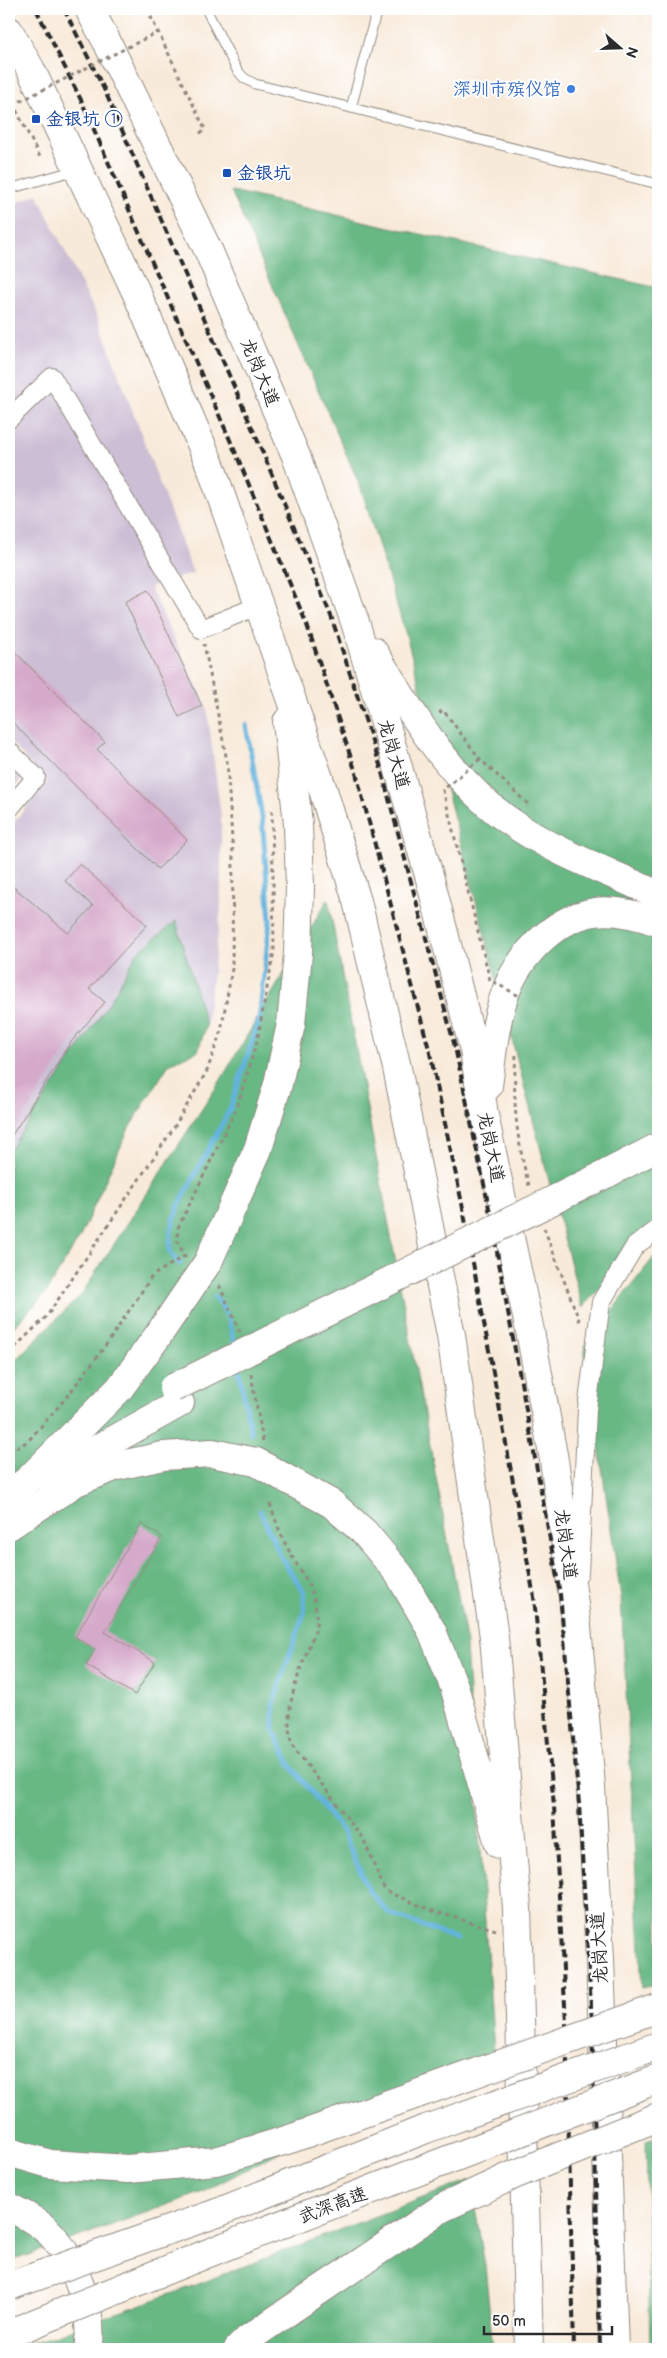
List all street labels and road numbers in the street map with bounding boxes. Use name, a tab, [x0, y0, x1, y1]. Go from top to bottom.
street label: 龙岗大道	[236, 335, 283, 409]
street label: 龙岗大道	[374, 717, 414, 792]
street label: 龙岗大道	[473, 1110, 508, 1185]
street label: 龙岗大道	[550, 1507, 581, 1581]
street label: 龙岗大道	[587, 1911, 612, 1984]
street label: 武深高速	[296, 2183, 371, 2228]

